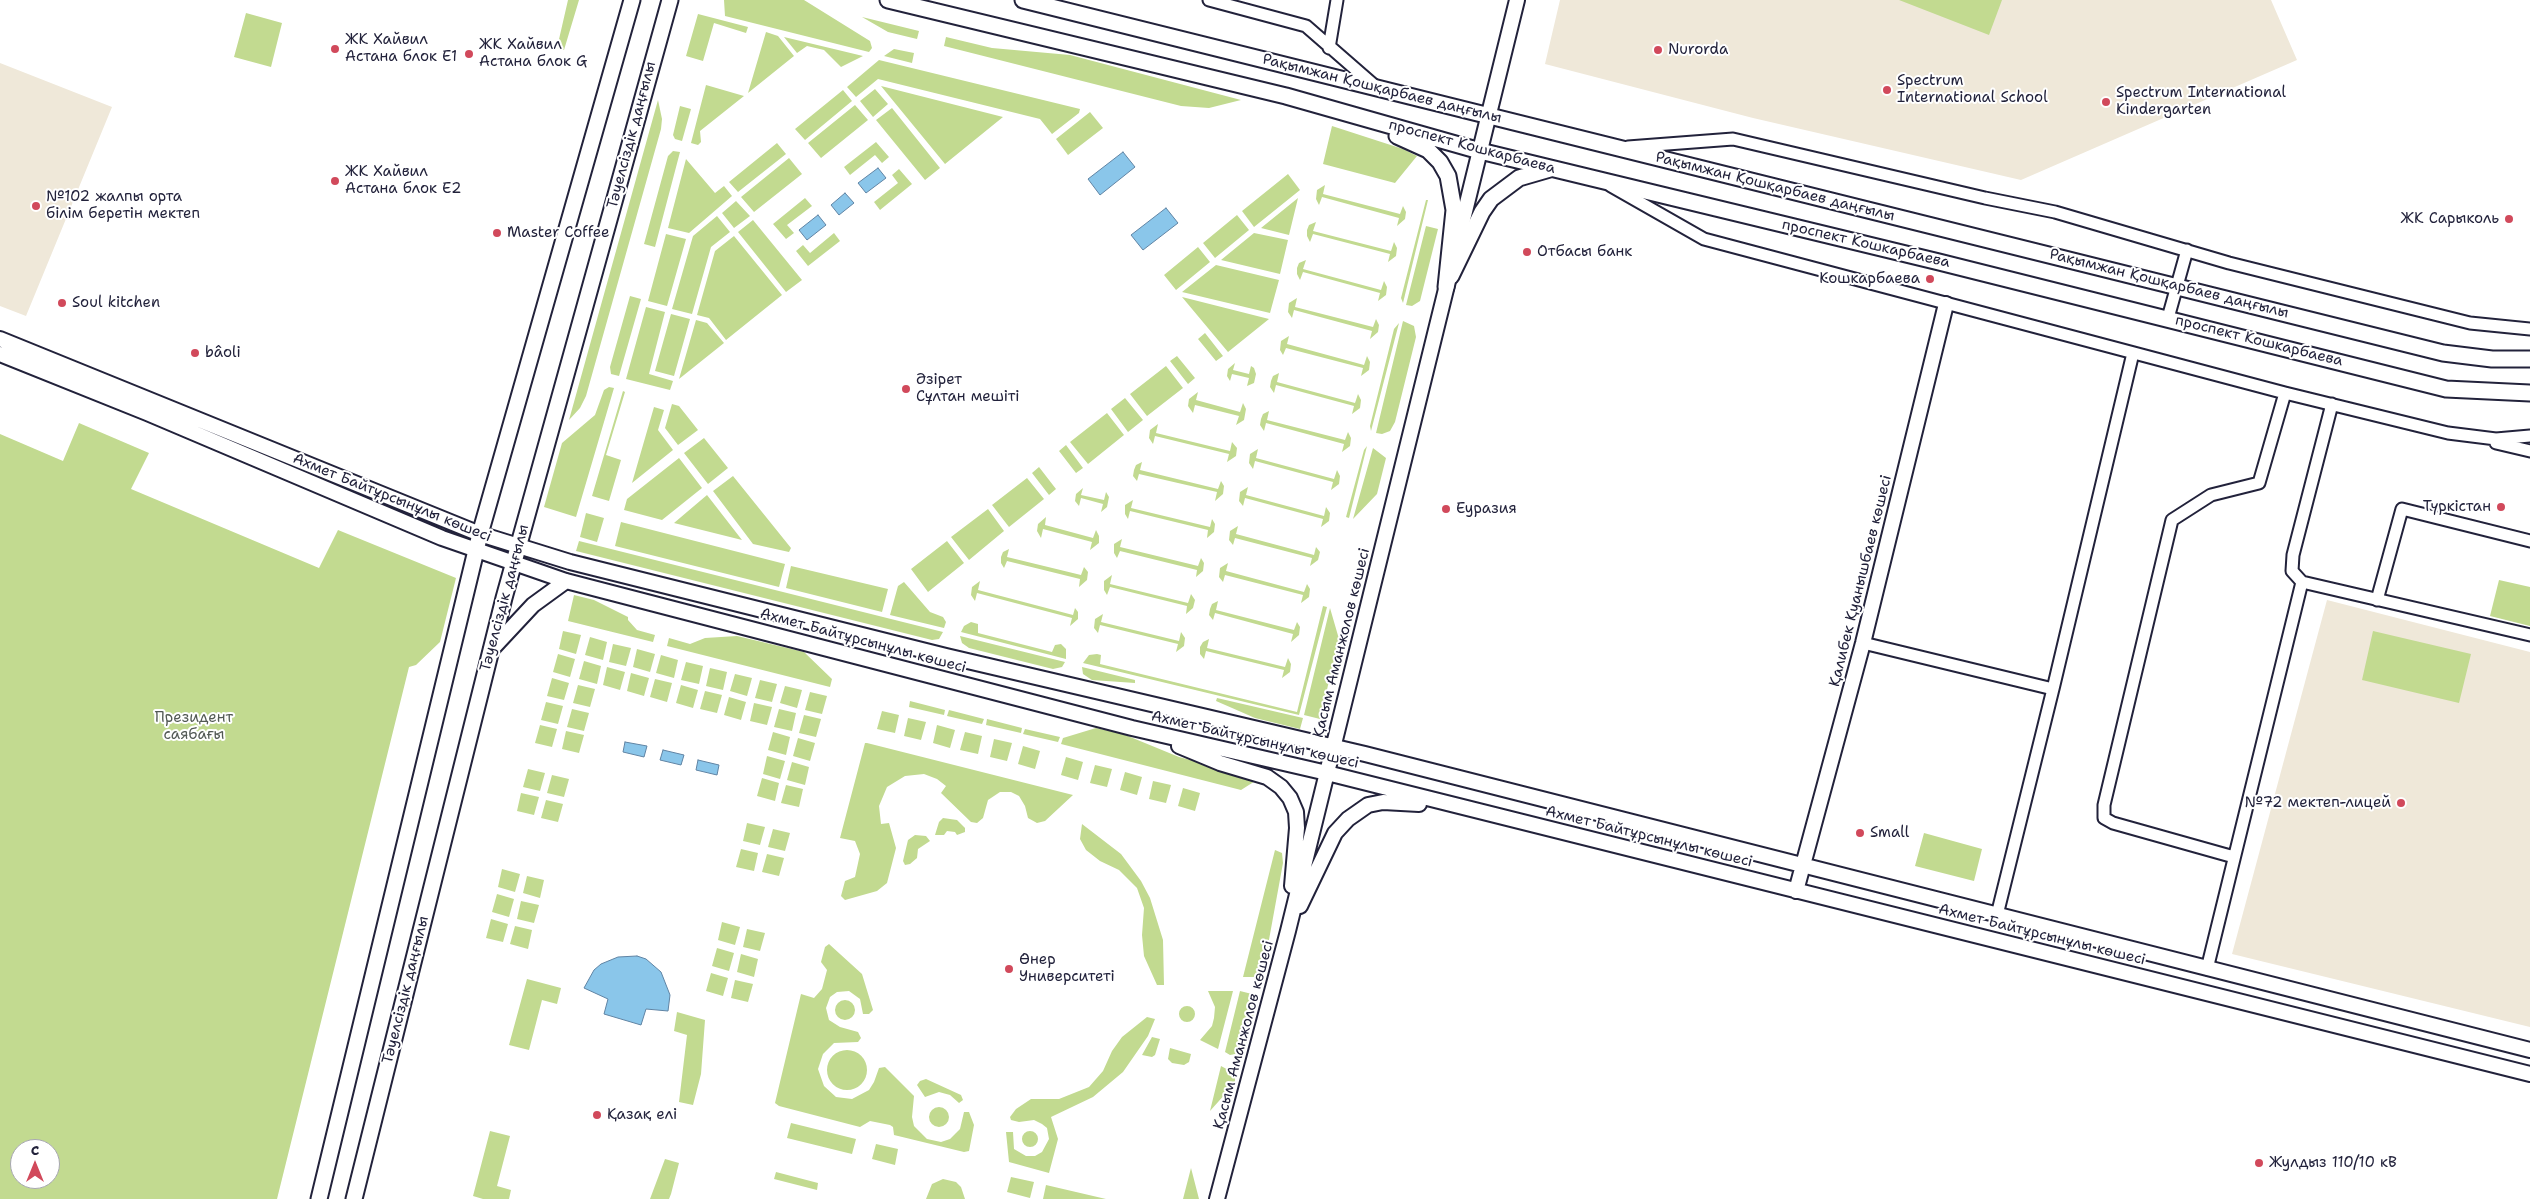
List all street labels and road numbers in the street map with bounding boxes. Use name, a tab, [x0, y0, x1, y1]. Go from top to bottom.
street label: Рақымжан Қошқарбаев даңғылы	[1261, 51, 1503, 127]
street label: Тәуелсіздік даңғылы	[604, 60, 660, 210]
street label: проспект Кошкарбаева	[1387, 116, 1557, 178]
street label: Рақымжан Қошқарбаев даңғылы	[1654, 149, 1896, 225]
street label: проспект Кошкарбаева	[1780, 216, 1952, 272]
street label: Рақымжан Қошқарбаев даңғылы	[2048, 246, 2290, 322]
street label: проспект Кошкарбаева	[2173, 311, 2345, 371]
street label: Ахмет Байтұрсынұлы көшесі	[290, 450, 494, 546]
street label: Қалибек Қуанышбаев көшесі	[1826, 473, 1896, 689]
street label: Тәуелсіздік даңғылы	[477, 523, 533, 673]
street label: Қасым Аманжолов көшесі	[1310, 546, 1374, 740]
street label: Ахмет Байтұрсынұлы көшесі	[758, 605, 968, 677]
street label: Ахмет Байтұрсынұлы көшесі	[1149, 707, 1361, 773]
street label: Ахмет Байтұрсынұлы көшесі	[1544, 803, 1754, 871]
street label: Ахмет Байтұрсынұлы көшесі	[1937, 901, 2147, 969]
street label: Тәуелсіздік даңғылы	[379, 914, 433, 1066]
street label: Қасым Аманжолов көшесі	[1210, 939, 1278, 1131]

